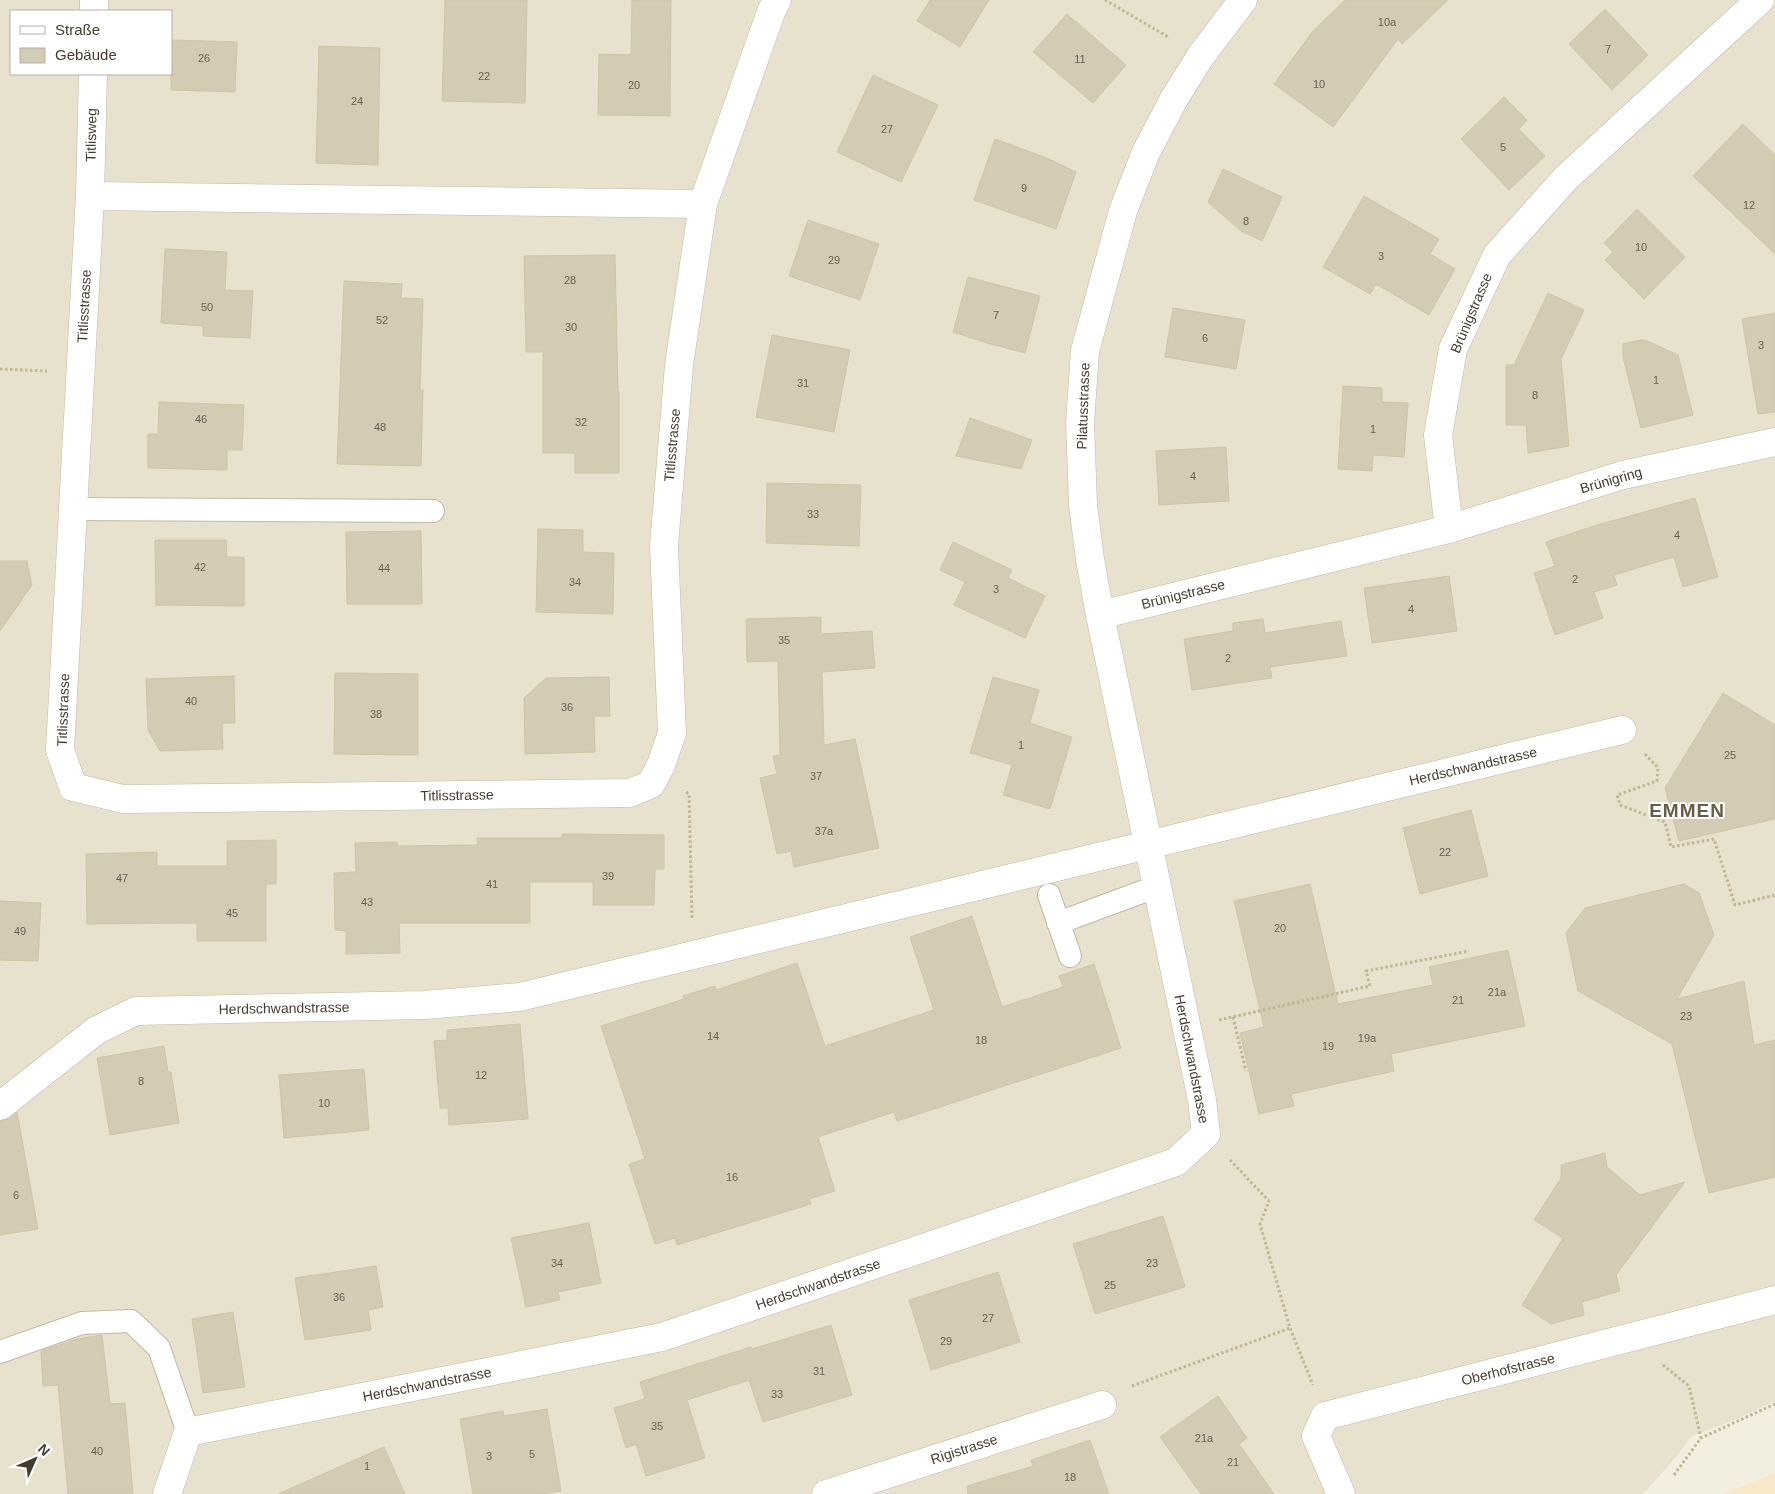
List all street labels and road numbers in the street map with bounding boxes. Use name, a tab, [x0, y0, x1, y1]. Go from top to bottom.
street label: Titlisweg	[83, 108, 99, 162]
street label: Titlisstrasse	[74, 269, 94, 343]
street label: Brünigstrasse	[1447, 270, 1495, 356]
street label: Pilatusstrasse	[1073, 362, 1093, 450]
street label: Titlisstrasse	[661, 408, 683, 482]
street label: Brünigring	[1578, 464, 1644, 496]
street label: Brünigstrasse	[1140, 576, 1227, 612]
street label: Titlisstrasse	[54, 673, 72, 747]
street label: Herdschwandstrasse	[1408, 743, 1539, 788]
street label: Titlisstrasse	[420, 786, 494, 804]
street label: Herdschwandstrasse	[1172, 993, 1212, 1125]
street label: Herdschwandstrasse	[219, 999, 350, 1017]
street label: Herdschwandstrasse	[754, 1255, 883, 1313]
street label: Oberhofstrasse	[1460, 1350, 1557, 1388]
street label: Herdschwandstrasse	[361, 1364, 493, 1404]
street label: Rigistrasse	[929, 1431, 1000, 1467]

